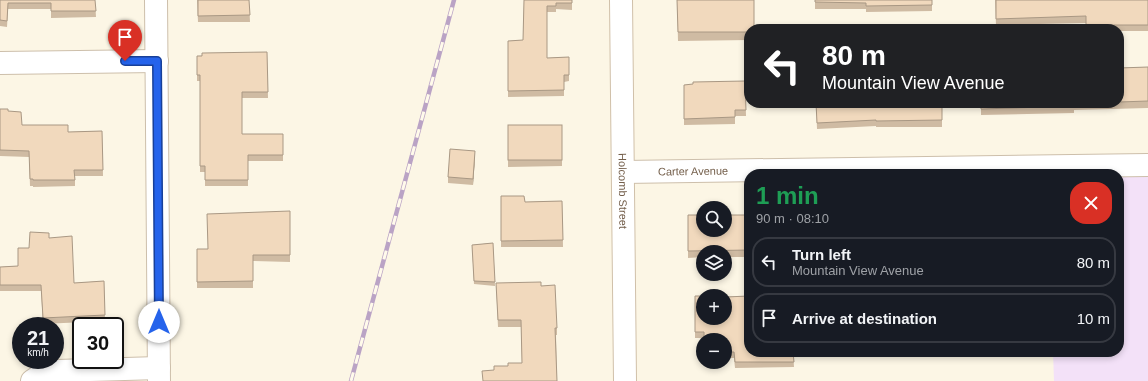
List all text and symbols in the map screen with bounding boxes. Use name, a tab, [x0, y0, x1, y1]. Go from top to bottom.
pin	[108, 20, 142, 61]
icon: arrive	[114, 26, 136, 48]
icon: left	[756, 40, 808, 92]
text: 80 m	[822, 40, 886, 71]
text: Mountain View Avenue	[822, 73, 1004, 93]
street label: Holcomb Street	[617, 153, 629, 229]
street label: Carter Avenue	[658, 165, 728, 178]
text: 1 min	[756, 182, 819, 209]
button: close	[1070, 182, 1112, 224]
map controls	[696, 201, 732, 369]
button: search	[696, 201, 732, 237]
text: 90 m · 08:10	[756, 211, 829, 226]
button: layers	[696, 245, 732, 281]
text: Turn left	[792, 246, 851, 263]
icon: left	[758, 251, 780, 273]
text: 80 m	[1077, 254, 1110, 271]
text: Mountain View Avenue	[792, 263, 924, 278]
button: +	[696, 289, 732, 325]
position arrow	[138, 301, 180, 343]
icon: arrive	[758, 307, 780, 329]
text: Arrive at destination	[792, 310, 937, 327]
text: 10 m	[1077, 310, 1110, 327]
speed limit sign: 30	[72, 317, 124, 369]
text: 21	[27, 327, 49, 349]
button: −	[696, 333, 732, 369]
text: km/h	[27, 347, 49, 358]

